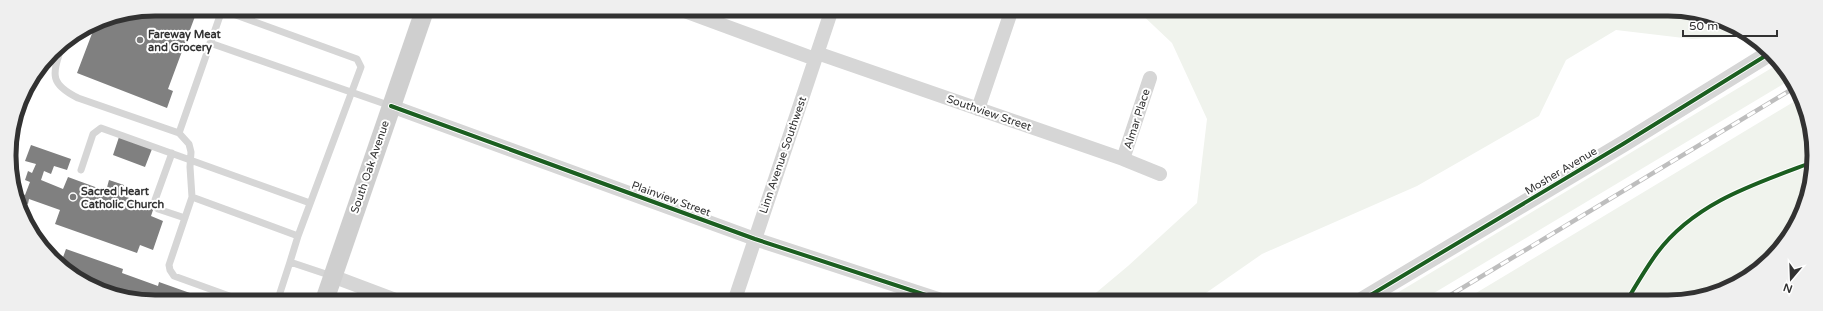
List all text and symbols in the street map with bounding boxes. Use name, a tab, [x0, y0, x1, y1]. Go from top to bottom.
scale bar	[1683, 12, 1777, 38]
text: 50 m	[1689, 19, 1718, 33]
place label: Fareway Meat and Grocery	[148, 28, 221, 55]
marker: Fareway Meat and Grocery	[135, 35, 145, 45]
street label: Almar Place	[1121, 87, 1153, 151]
street label: Southview Street	[945, 92, 1033, 134]
street label: Linn Avenue Southwest	[757, 95, 809, 215]
street label: South Oak Avenue	[348, 119, 392, 215]
street label: Mosher Avenue	[1523, 144, 1599, 198]
street label: Plainview Street	[630, 179, 712, 219]
place label: Sacred Heart Catholic Church	[81, 185, 164, 211]
marker: Sacred Heart Catholic Church	[68, 192, 78, 202]
north arrow	[1771, 259, 1811, 299]
text: N	[1782, 280, 1794, 296]

